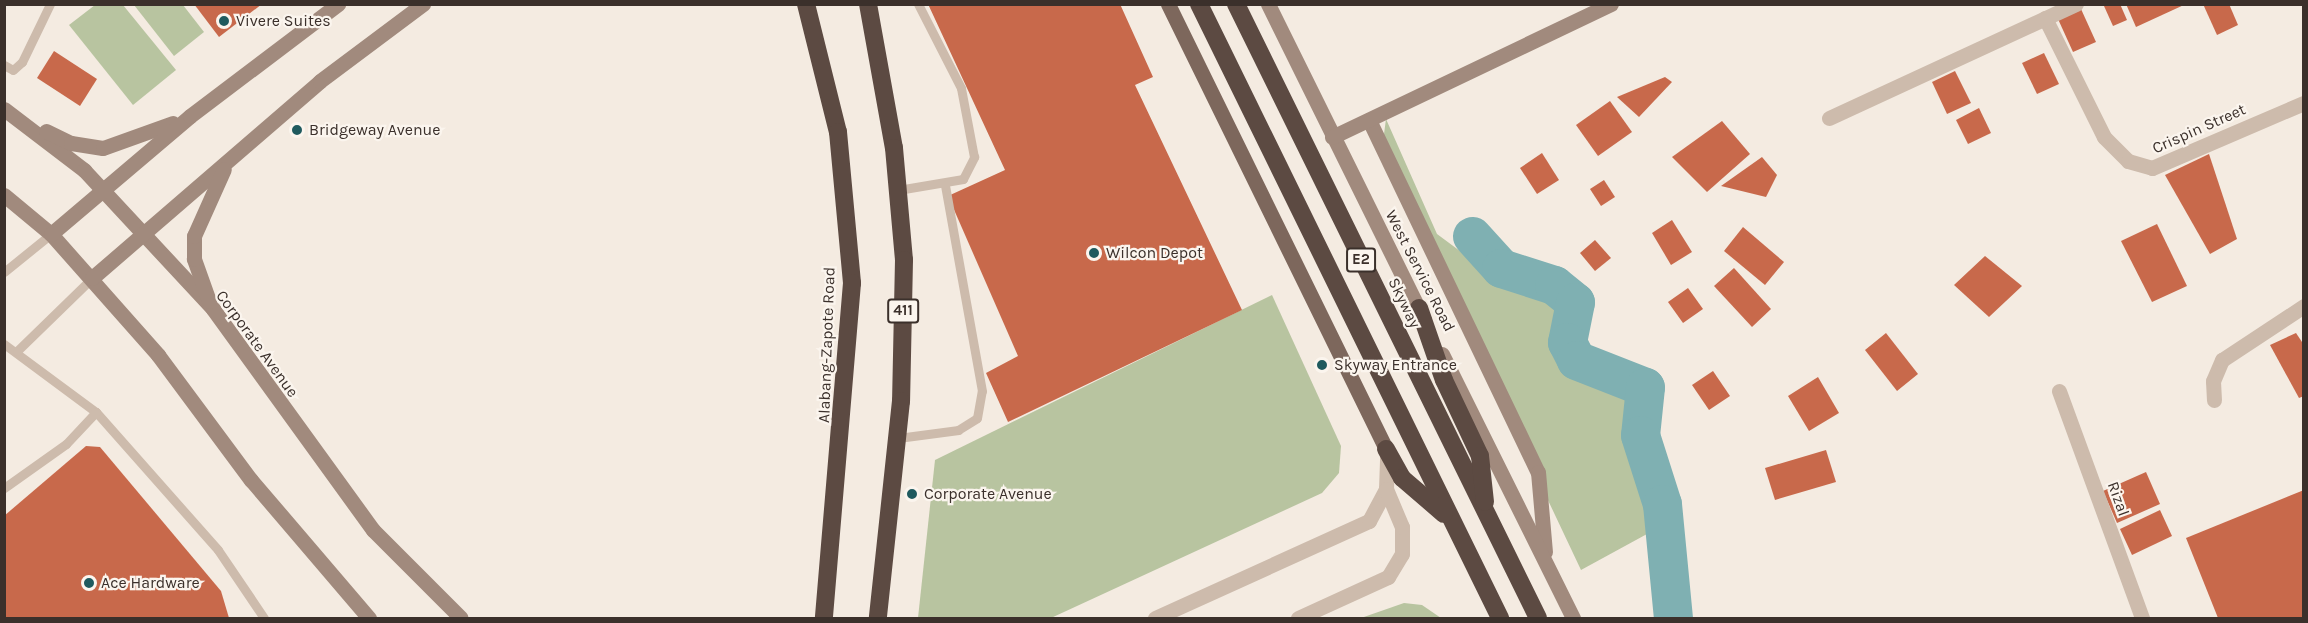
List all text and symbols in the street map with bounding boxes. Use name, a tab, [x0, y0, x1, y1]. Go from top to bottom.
place label: Vivere Suites	[236, 11, 331, 31]
marker: Vivere Suites	[217, 14, 231, 28]
street label: Crispin Street	[2149, 100, 2249, 158]
place label: Bridgeway Avenue	[309, 120, 441, 140]
marker: Bridgeway Avenue	[290, 123, 304, 137]
street label: West Service Road	[1381, 207, 1459, 335]
place label: Wilcon Depot	[1106, 243, 1203, 263]
marker: Wilcon Depot	[1087, 246, 1101, 260]
road number: E2	[1346, 248, 1376, 272]
street label: Alabang-Zapote Road	[815, 267, 839, 423]
street label: Skyway	[1384, 275, 1424, 331]
street label: Corporate Avenue	[212, 287, 302, 401]
road number: 411	[886, 299, 920, 323]
place label: Skyway Entrance	[1334, 355, 1457, 375]
marker: Skyway Entrance	[1315, 358, 1329, 372]
street label: Rizal	[2103, 479, 2133, 519]
place label: Corporate Avenue	[924, 484, 1052, 504]
marker: Corporate Avenue	[905, 487, 919, 501]
place label: Ace Hardware	[101, 573, 200, 593]
marker: Ace Hardware	[82, 576, 96, 590]

